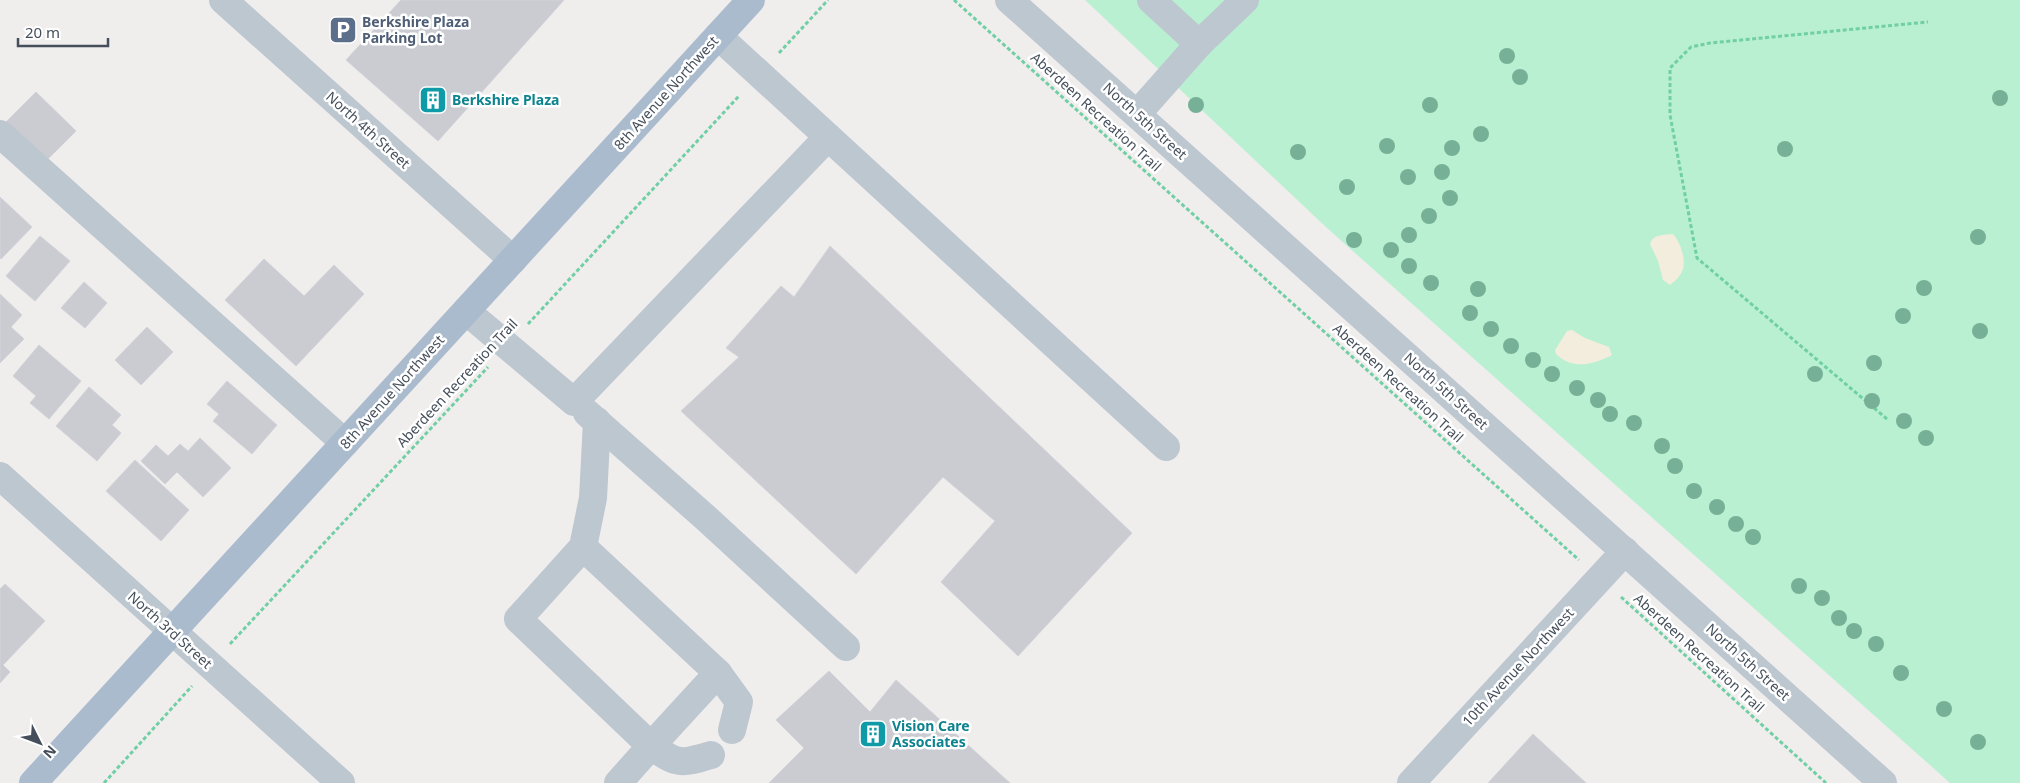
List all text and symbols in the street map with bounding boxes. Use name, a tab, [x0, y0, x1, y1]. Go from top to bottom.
place label: Berkshire Plaza Parking Lot	[362, 12, 469, 47]
scale bar	[18, 15, 108, 47]
parking icon: Berkshire Plaza Parking Lot	[328, 15, 358, 45]
text: 20 m	[25, 22, 60, 42]
street label: 8th Avenue Northwest	[609, 32, 722, 154]
street label: Aberdeen Recreation Trail	[1027, 48, 1166, 175]
street label: North 5th Street	[1099, 78, 1191, 163]
building icon: Berkshire Plaza	[418, 85, 448, 115]
street label: North 4th Street	[322, 87, 414, 172]
place label: Berkshire Plaza	[452, 90, 559, 109]
street label: Aberdeen Recreation Trail	[392, 314, 521, 451]
street label: Aberdeen Recreation Trail	[1329, 319, 1468, 446]
street label: 8th Avenue Northwest	[335, 331, 448, 453]
street label: North 5th Street	[1400, 348, 1492, 433]
street label: North 3rd Street	[124, 587, 216, 673]
street label: Aberdeen Recreation Trail	[1630, 589, 1769, 716]
street label: 10th Avenue Northwest	[1458, 603, 1578, 730]
street label: North 5th Street	[1702, 619, 1794, 704]
place label: Vision Care Associates	[892, 716, 970, 751]
north arrow	[15, 718, 65, 768]
building icon: Vision Care Associates	[858, 719, 888, 749]
text: N	[39, 741, 61, 763]

